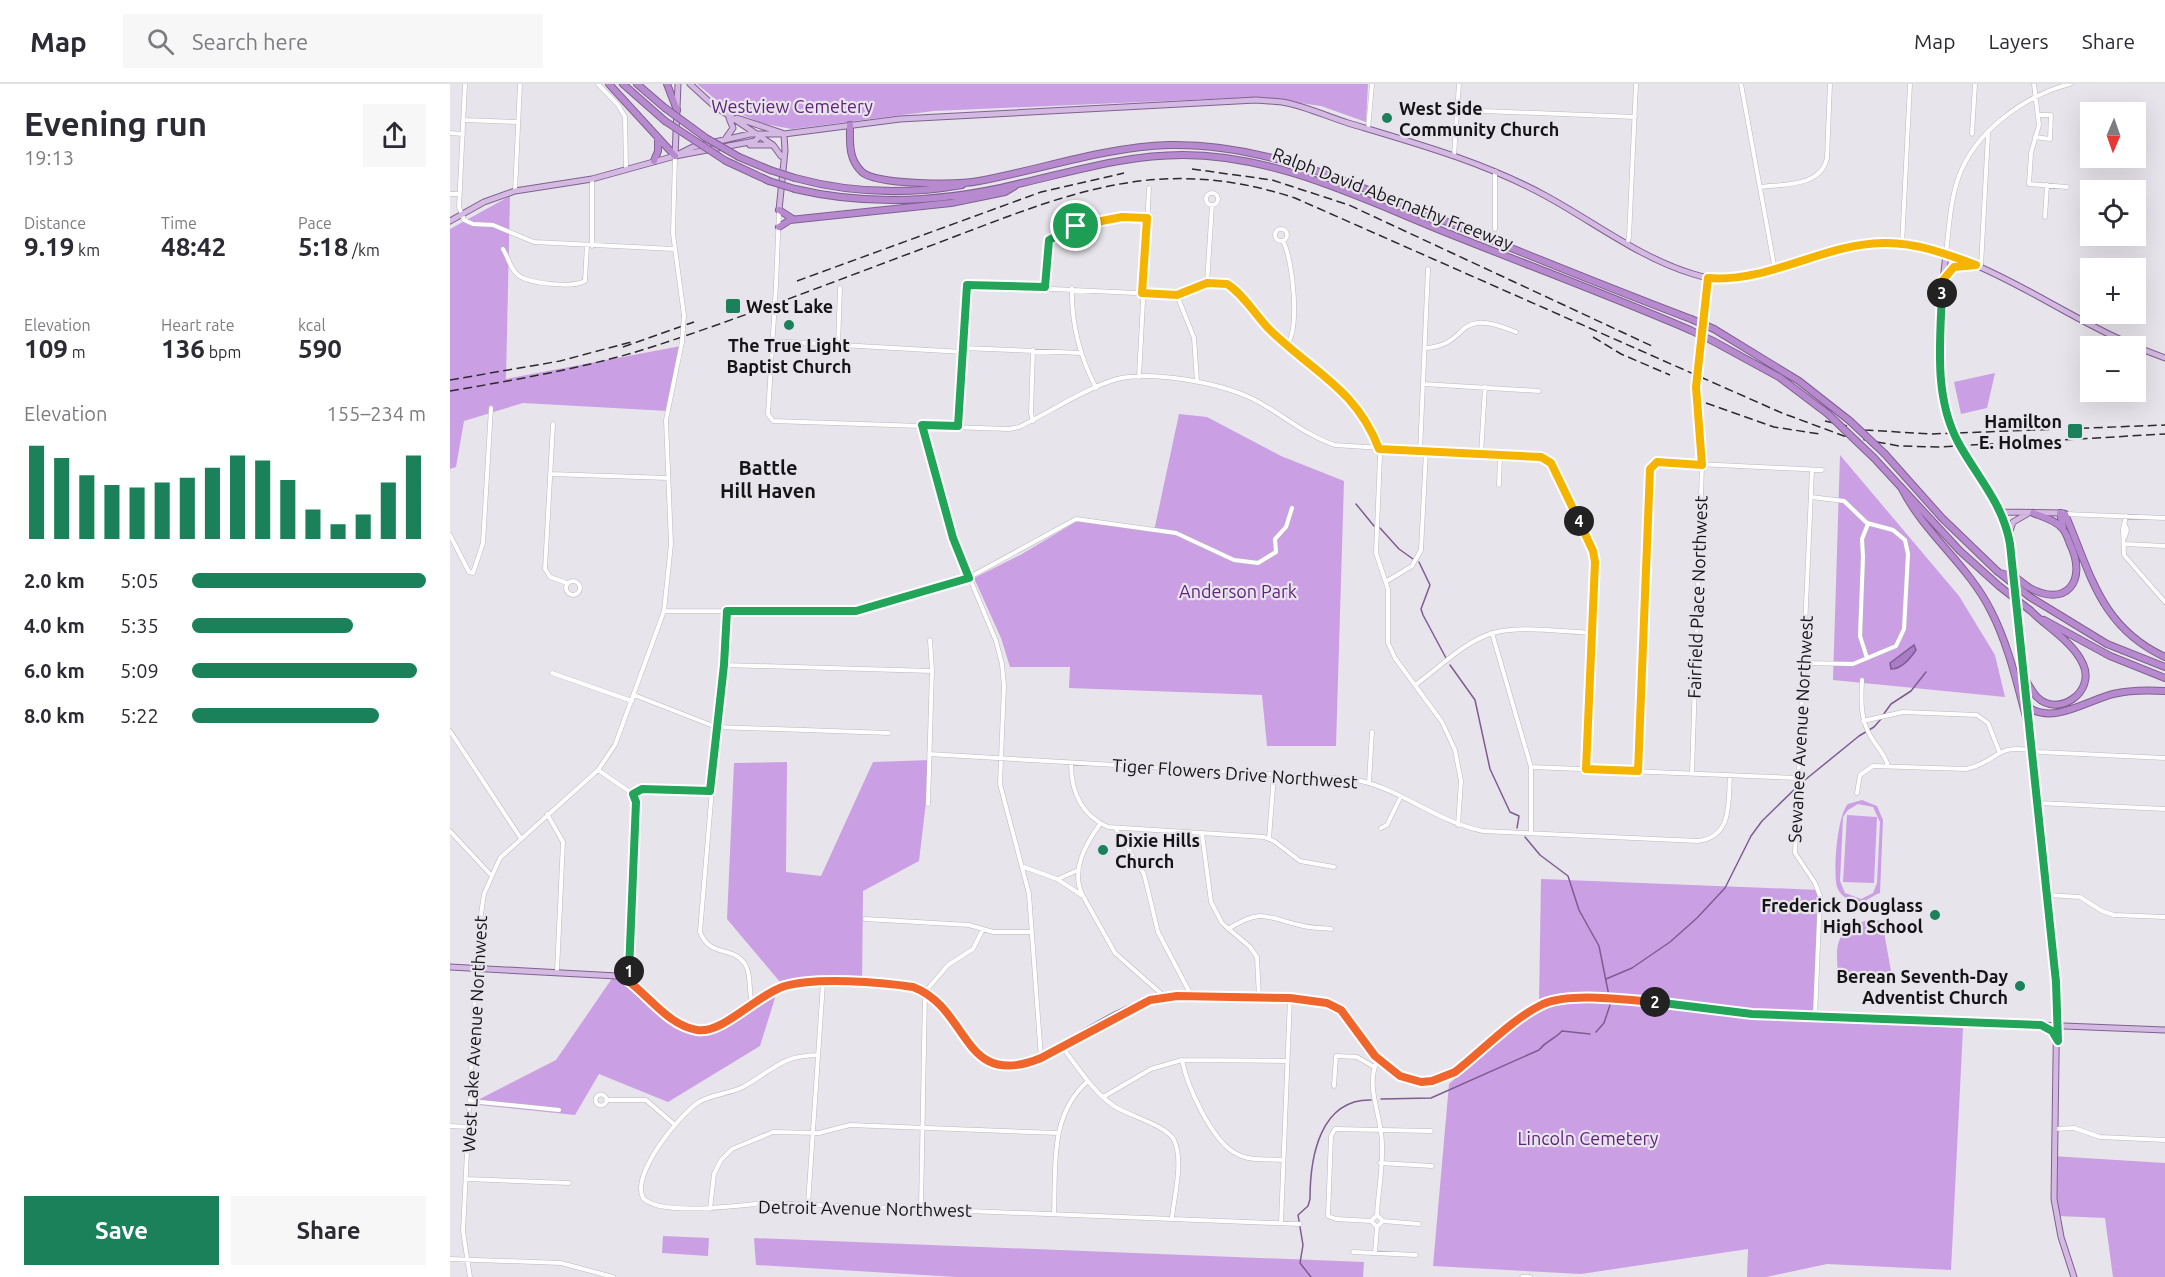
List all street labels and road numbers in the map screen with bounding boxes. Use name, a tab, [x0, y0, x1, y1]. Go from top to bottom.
street label: Ralph David Abernathy Freeway	[1270, 143, 1516, 253]
street label: Fairfield Place Northwest	[1683, 495, 1711, 699]
street label: Sewanee Avenue Northwest	[1784, 615, 1816, 843]
street label: Tiger Flowers Drive Northwest	[1111, 754, 1359, 792]
street label: West Lake Avenue Northwest	[458, 915, 490, 1153]
street label: Detroit Avenue Northwest	[758, 1196, 972, 1220]

